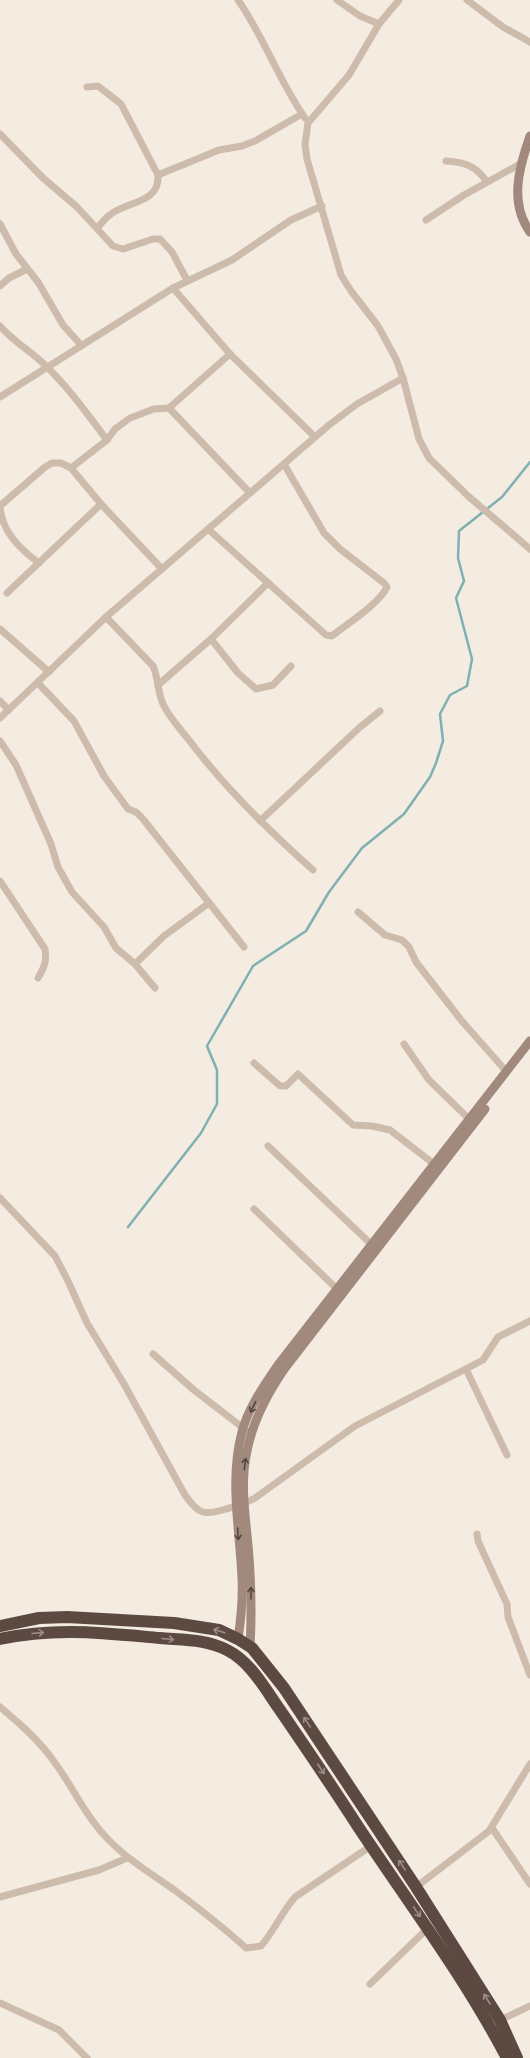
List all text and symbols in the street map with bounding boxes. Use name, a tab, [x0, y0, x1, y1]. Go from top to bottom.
one-way arrow	[249, 1400, 256, 1412]
one-way arrow	[241, 1458, 249, 1471]
one-way arrow	[234, 1527, 241, 1540]
one-way arrow	[247, 1587, 255, 1600]
one-way arrow	[212, 1627, 225, 1634]
one-way arrow	[31, 1629, 44, 1636]
one-way arrow	[161, 1635, 174, 1642]
one-way arrow	[303, 1717, 311, 1728]
one-way arrow	[317, 1764, 325, 1775]
one-way arrow	[398, 1860, 406, 1871]
one-way arrow	[413, 1907, 421, 1918]
one-way arrow	[483, 1993, 491, 2004]

